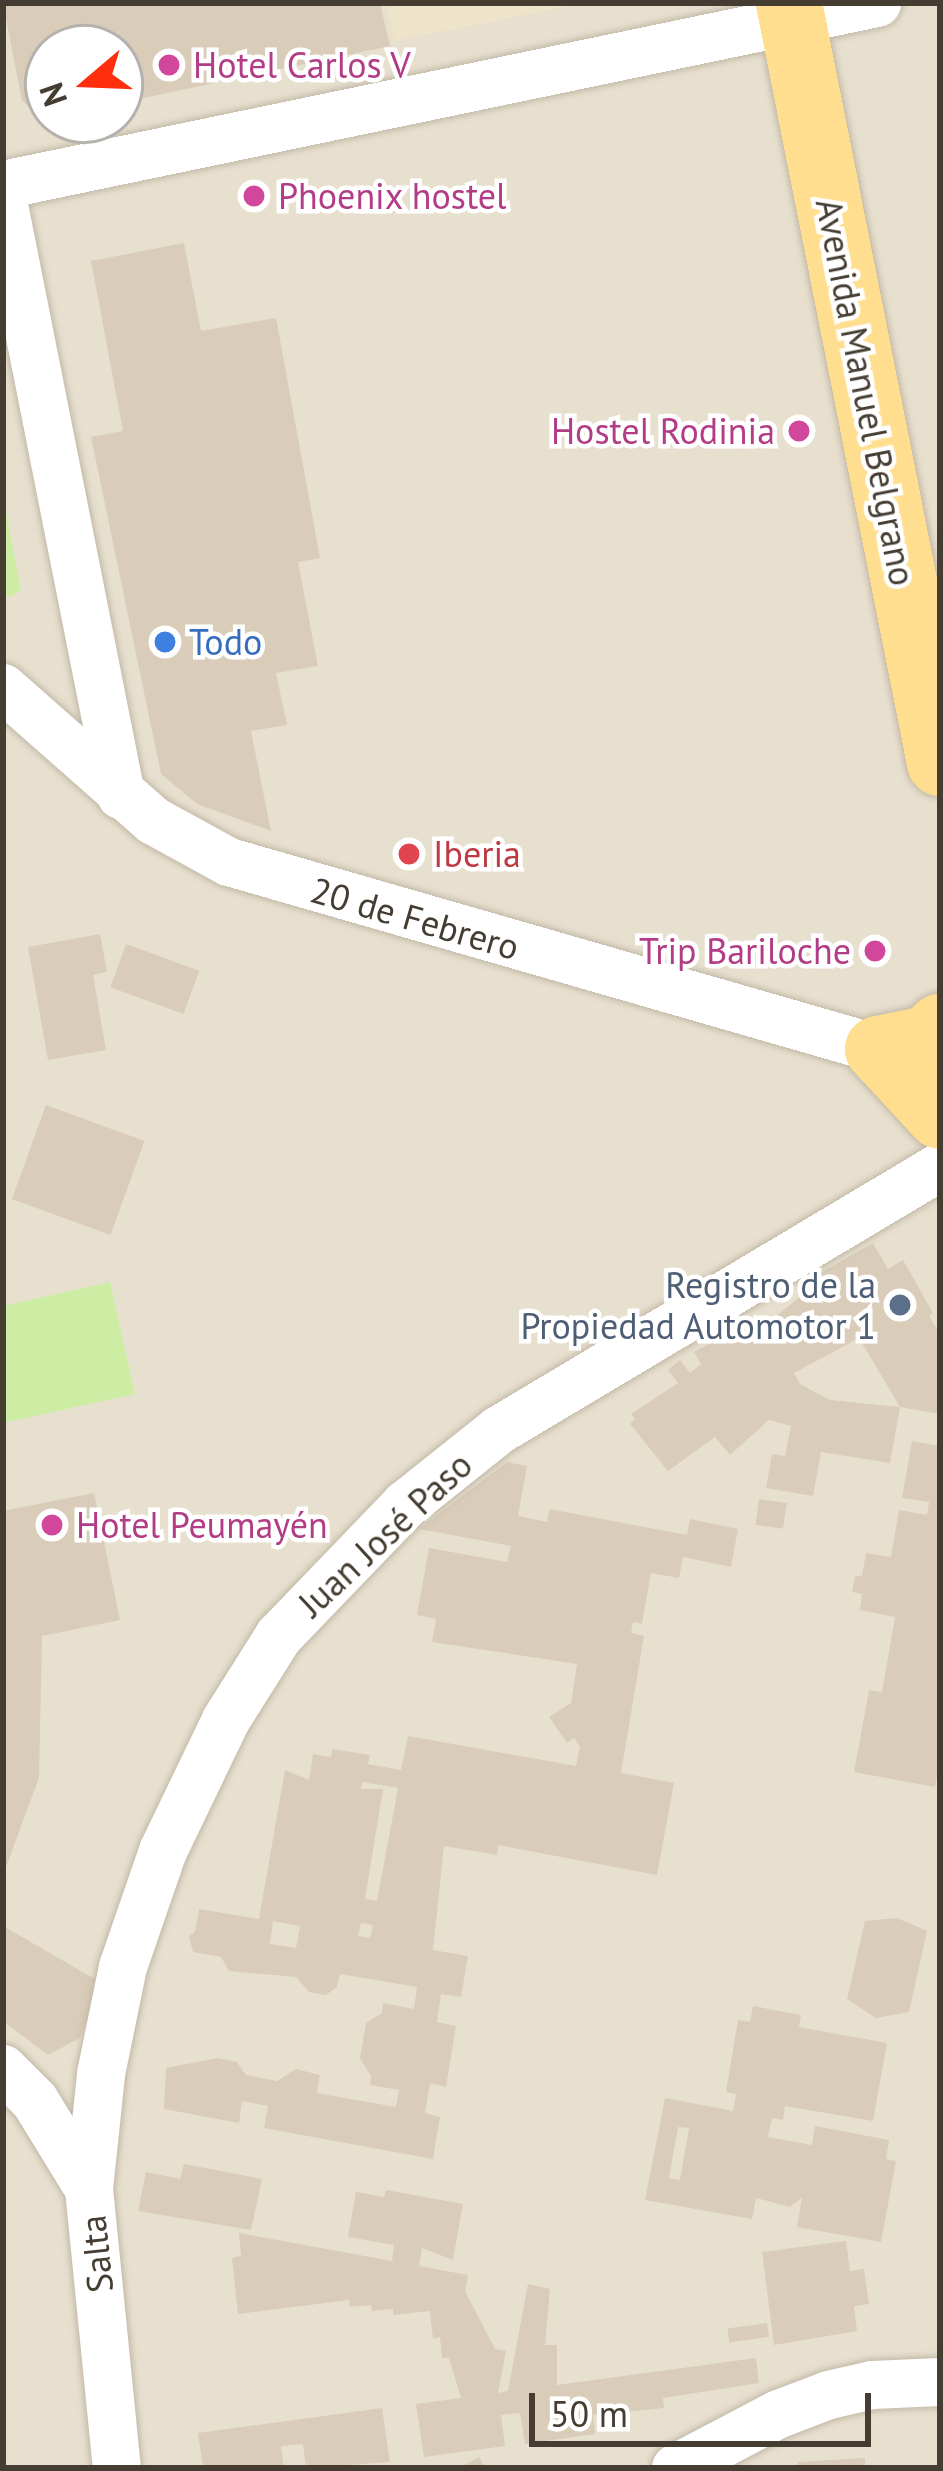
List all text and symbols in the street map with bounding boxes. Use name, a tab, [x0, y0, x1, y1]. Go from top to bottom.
north arrow	[24, 24, 144, 144]
place label: Hotel Carlos V	[193, 43, 412, 87]
marker: Hotel Carlos V	[156, 52, 182, 78]
text: N	[28, 78, 76, 112]
place label: Phoenix hostel	[278, 174, 508, 218]
marker: Phoenix hostel	[241, 183, 267, 209]
street label: Avenida Manuel Belgrano	[807, 195, 925, 589]
place label: Hostel Rodinia	[551, 409, 775, 453]
marker: Hostel Rodinia	[786, 418, 812, 444]
place label: Todo	[189, 620, 262, 664]
marker: Todo	[152, 629, 178, 655]
place label: Iberia	[433, 832, 521, 876]
marker: Iberia	[396, 841, 422, 867]
street label: 20 de Febrero	[306, 868, 524, 968]
place label: Trip Bariloche	[639, 929, 851, 973]
marker: Trip Bariloche	[862, 938, 888, 964]
place label: Registro de la Propiedad Automotor 1	[519, 1262, 876, 1347]
marker: Registro de la Propiedad Automotor 1	[887, 1292, 913, 1318]
street label: Juan José Paso	[289, 1443, 481, 1625]
place label: Hotel Peumayén	[76, 1503, 328, 1547]
marker: Hotel Peumayén	[39, 1512, 65, 1538]
street label: Salta	[70, 2213, 122, 2295]
scale bar	[535, 2369, 877, 2443]
text: 50 m	[550, 2390, 628, 2437]

